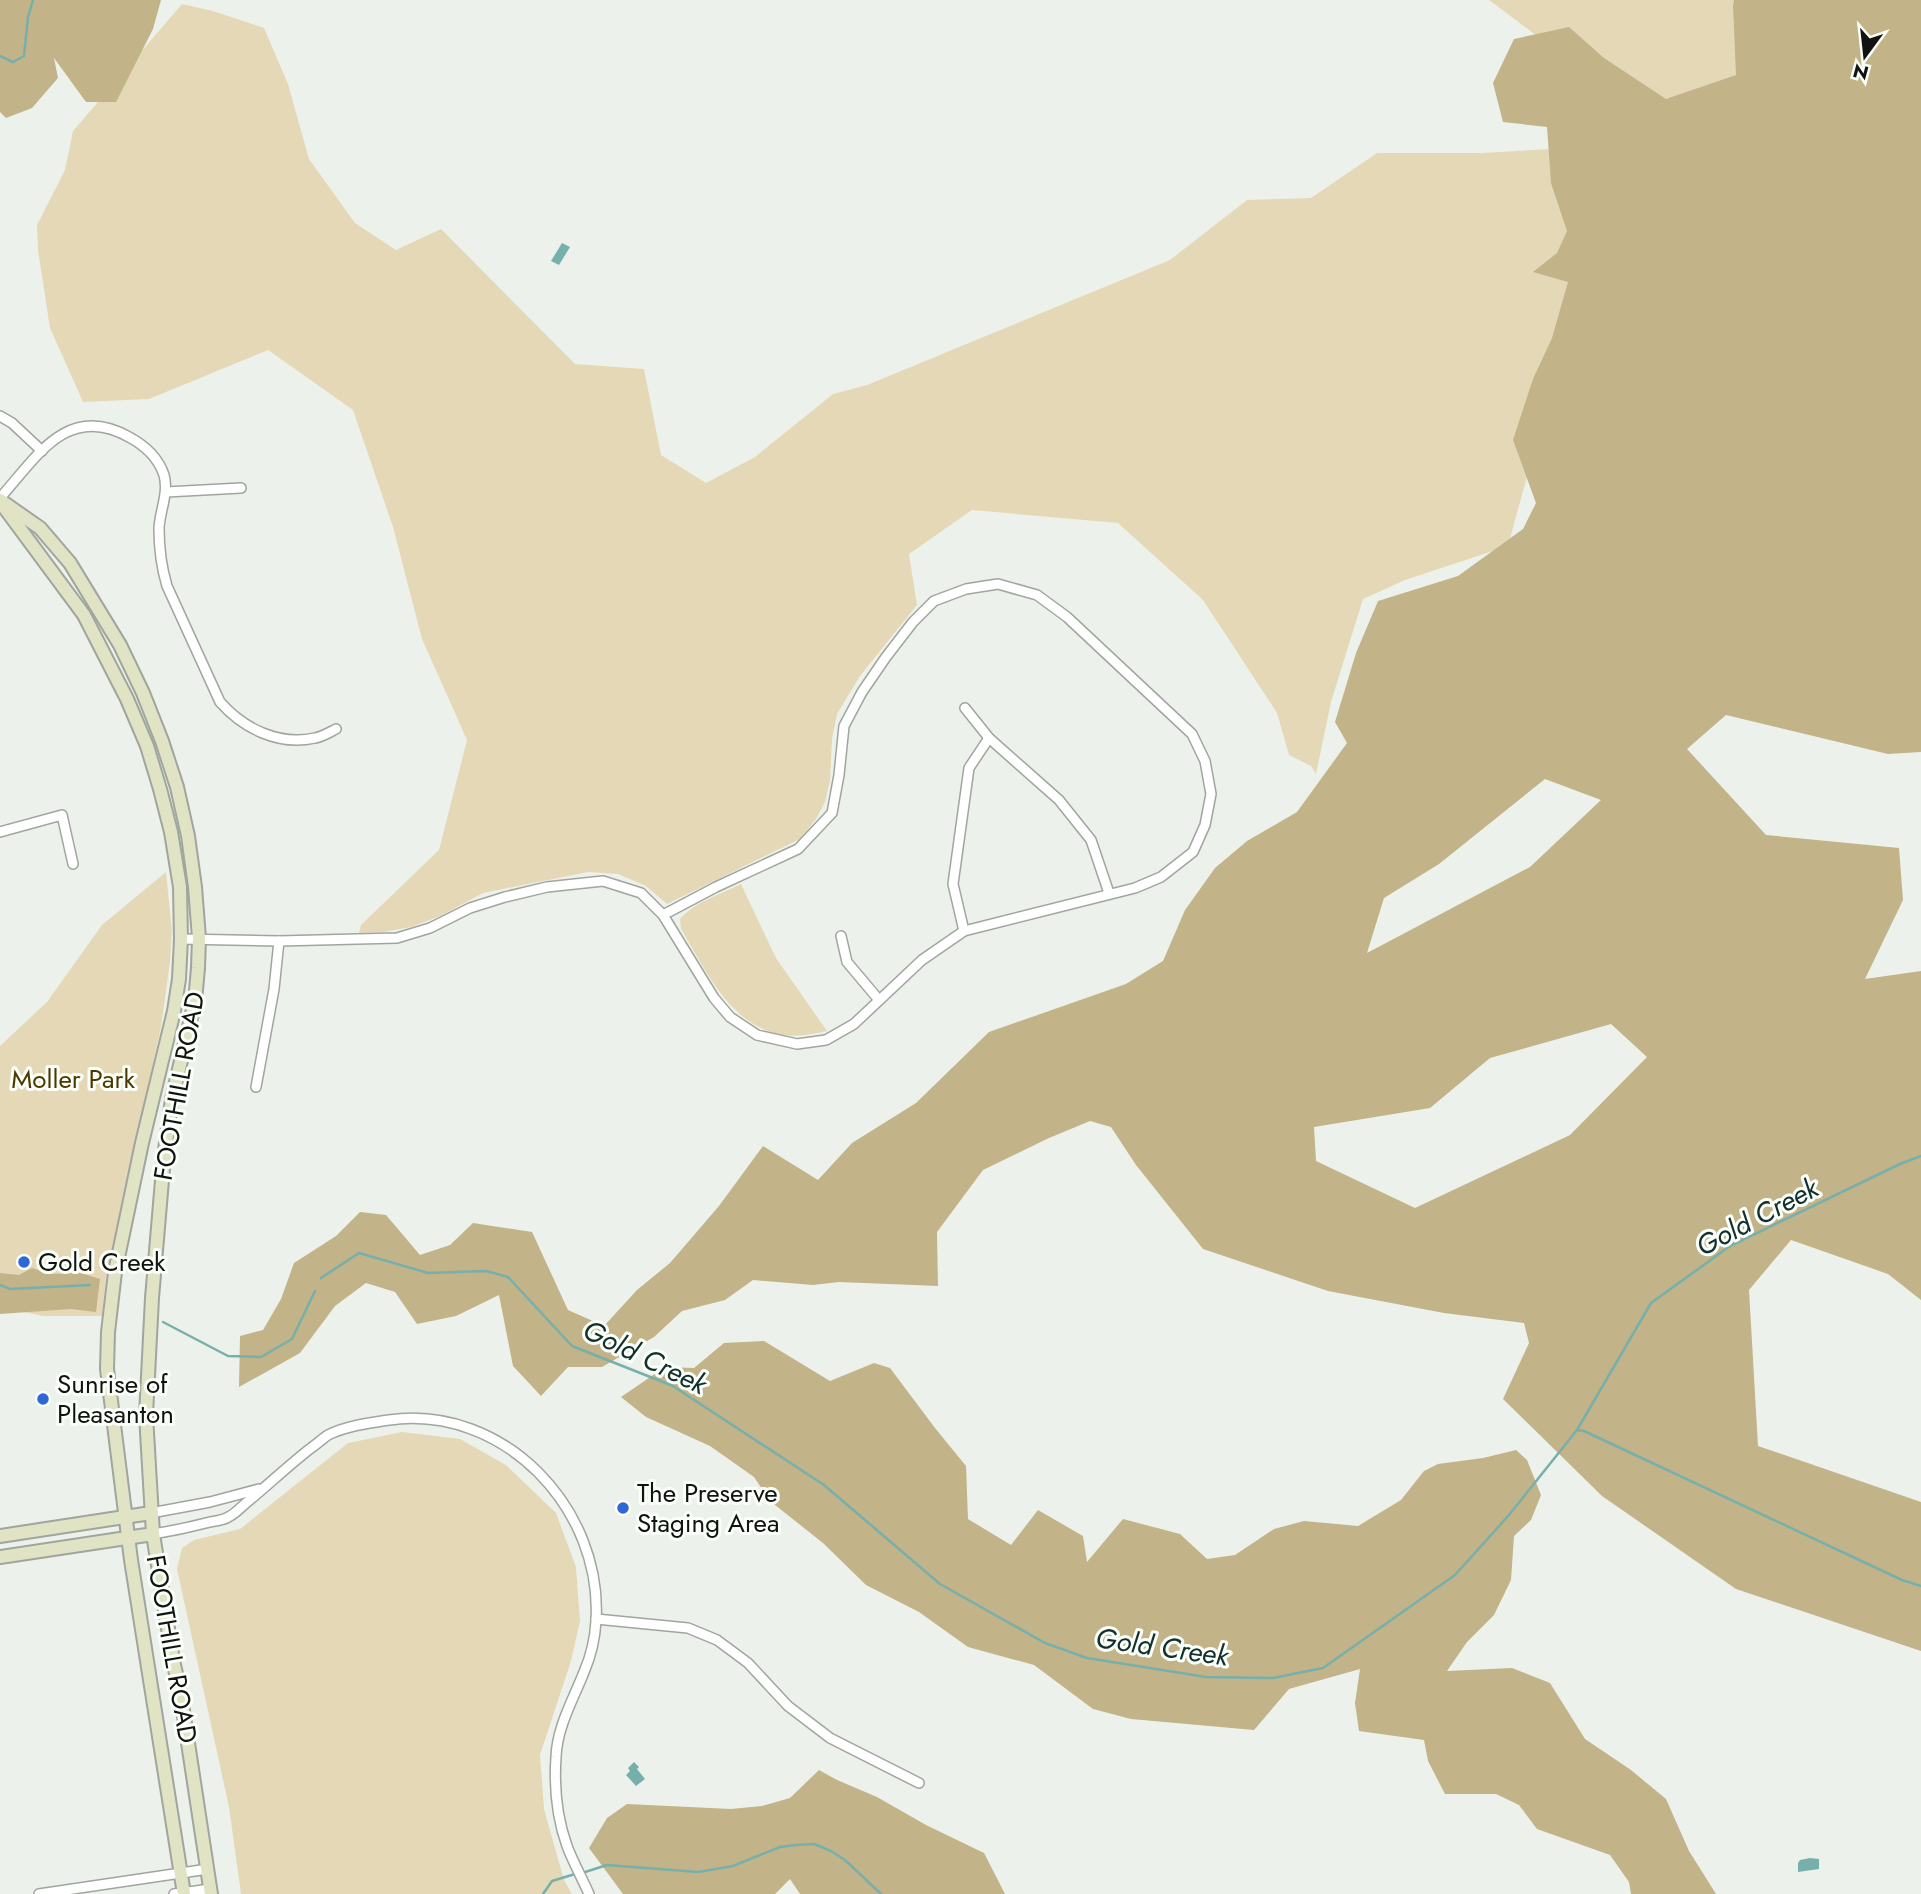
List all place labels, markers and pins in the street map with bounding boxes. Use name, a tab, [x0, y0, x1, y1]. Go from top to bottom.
place label: Gold Creek	[38, 1243, 166, 1281]
marker: Gold Creek	[16, 1254, 32, 1270]
place label: Sunrise of Pleasanton	[57, 1365, 174, 1433]
marker: Sunrise of Pleasanton	[35, 1391, 51, 1407]
place label: The Preserve Staging Area	[637, 1474, 779, 1542]
marker: The Preserve Staging Area	[615, 1500, 631, 1516]

